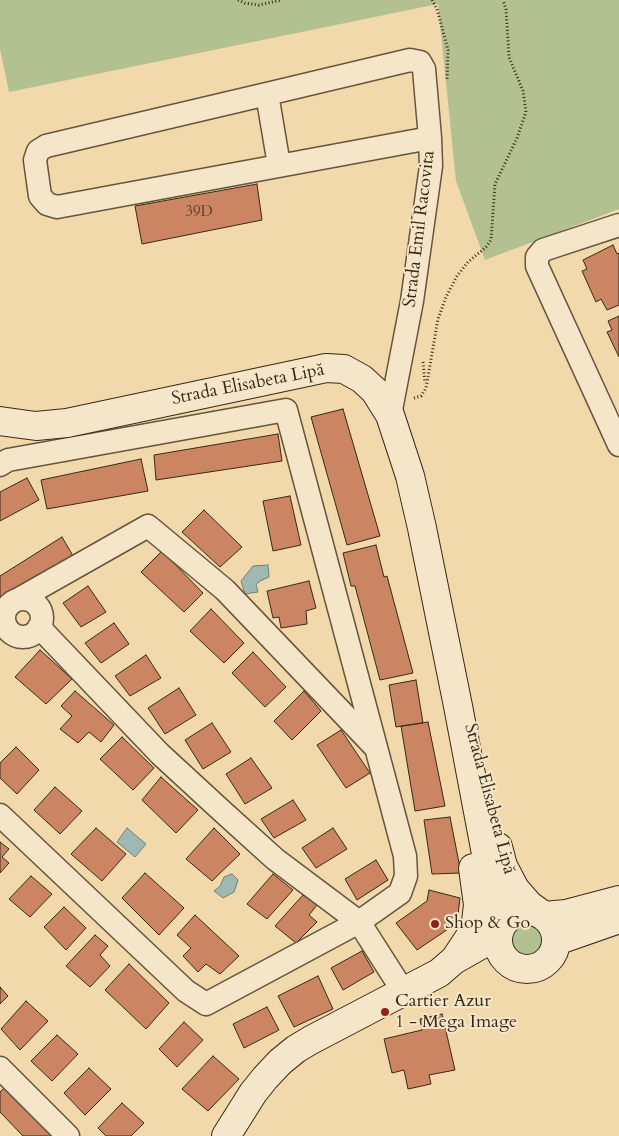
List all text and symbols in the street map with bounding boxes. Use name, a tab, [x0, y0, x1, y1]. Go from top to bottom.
street label: Strada Emil Racovita	[400, 149, 440, 309]
house number: 39D	[185, 204, 213, 222]
street label: Strada Elisabeta Lipă	[170, 360, 326, 410]
street label: Strada Elisabeta Lipă	[458, 721, 520, 877]
place label: Shop & Go	[445, 913, 530, 935]
marker: Shop & Go	[429, 918, 441, 930]
place label: Cartier Azur 1 - Mega Image	[395, 991, 517, 1034]
marker: Cartier Azur 1 - Mega Image	[379, 1006, 391, 1018]

